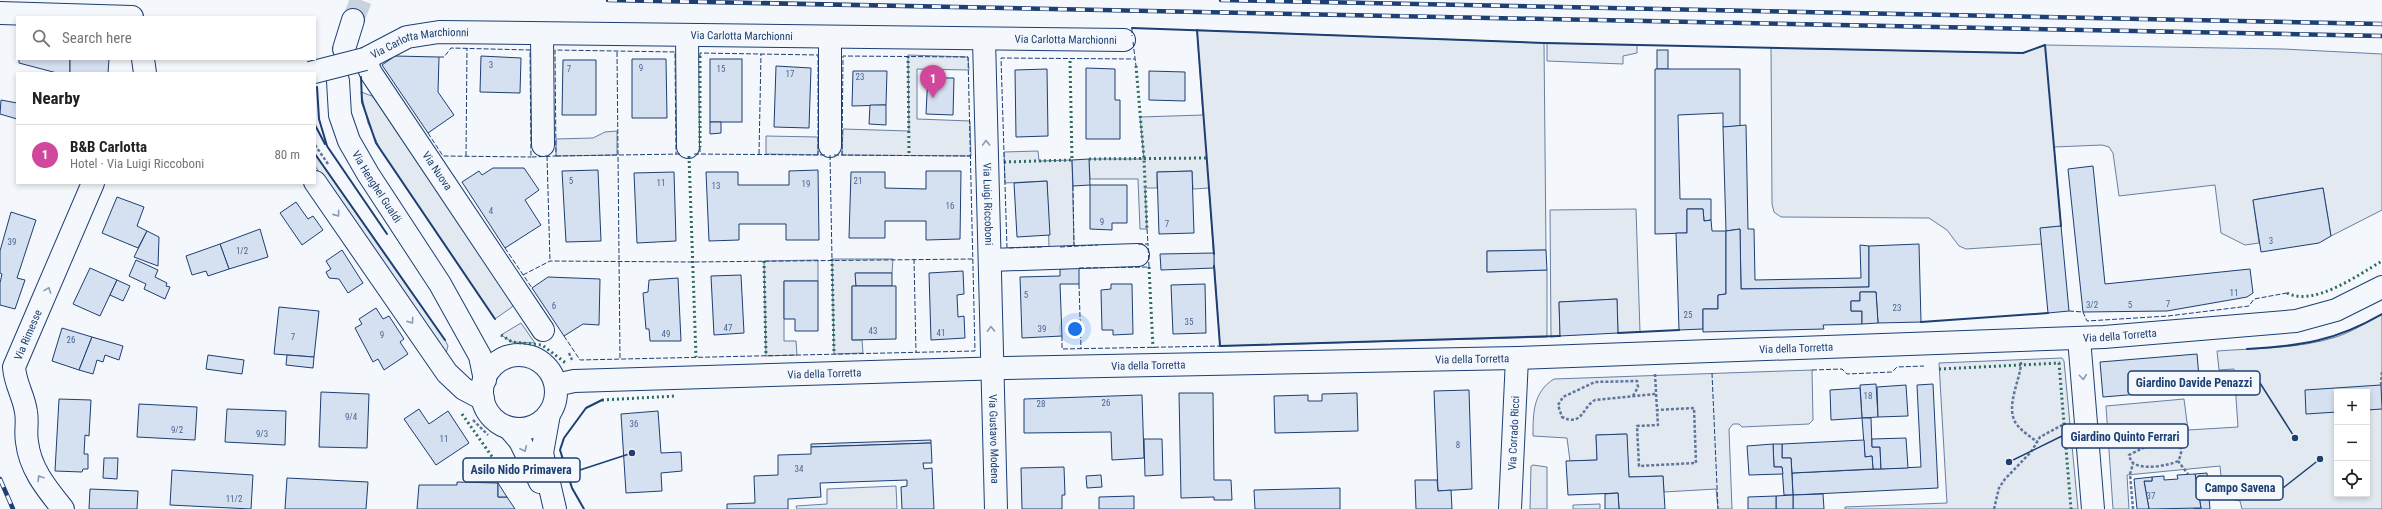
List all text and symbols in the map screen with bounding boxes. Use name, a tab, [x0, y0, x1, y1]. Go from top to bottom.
search box	[16, 16, 316, 60]
street label: Via Carlotta Marchionni	[369, 25, 469, 61]
icon: search	[30, 27, 52, 49]
street label: Via Carlotta Marchionni	[690, 28, 793, 43]
text: Search here	[62, 29, 132, 47]
street label: Via Carlotta Marchionni	[1014, 32, 1117, 46]
house number: 3	[489, 60, 493, 70]
house number: 9	[639, 63, 643, 73]
house number: 7	[567, 64, 572, 74]
house number: 15	[717, 64, 726, 74]
pin: 1	[920, 65, 946, 98]
house number: 17	[786, 69, 795, 79]
house number: 23	[856, 72, 864, 82]
text: Nearby	[32, 88, 80, 108]
text: B&B Carlotta	[70, 138, 147, 156]
one-way arrow	[982, 140, 991, 146]
text: 1	[42, 147, 48, 162]
text: 80 m	[274, 147, 300, 162]
street label: Via Henghel Gualdi	[349, 148, 404, 225]
street label: Via Nuova	[419, 149, 455, 193]
text: Hotel · Via Luigi Riccoboni	[70, 156, 204, 171]
street label: Via Luigi Riccoboni	[981, 162, 996, 245]
house number: 5	[569, 176, 574, 186]
house number: 21	[854, 176, 862, 186]
house number: 11	[657, 178, 665, 188]
house number: 19	[802, 179, 810, 189]
house number: 13	[712, 181, 720, 191]
house number: 16	[946, 201, 954, 211]
house number: 4	[489, 206, 494, 216]
one-way arrow	[332, 210, 340, 217]
house number: 9	[1100, 217, 1104, 227]
house number: 7	[1165, 219, 1170, 229]
house number: 3	[2269, 236, 2273, 246]
house number: 39	[8, 237, 16, 247]
house number: 1/2	[236, 246, 249, 256]
one-way arrow	[43, 286, 51, 293]
house number: 11	[2230, 288, 2238, 298]
house number: 5	[1024, 290, 1029, 300]
house number: 7	[2166, 299, 2171, 309]
house number: 3/2	[2086, 300, 2099, 310]
house number: 5	[2128, 300, 2133, 310]
house number: 6	[552, 301, 556, 311]
house number: 23	[1893, 303, 1901, 313]
street label: Via Rimesse	[11, 308, 44, 362]
house number: 25	[1684, 310, 1693, 320]
one-way arrow	[406, 317, 414, 324]
house number: 35	[1185, 317, 1194, 327]
your location	[1065, 319, 1085, 339]
house number: 47	[724, 323, 733, 333]
house number: 39	[1038, 324, 1046, 334]
house number: 43	[869, 326, 877, 336]
one-way arrow	[987, 326, 995, 332]
street label: Via della Torretta	[2083, 326, 2157, 344]
house number: 41	[937, 328, 945, 338]
house number: 49	[662, 329, 670, 339]
house number: 9	[380, 330, 384, 340]
house number: 7	[291, 332, 296, 342]
house number: 26	[67, 335, 75, 345]
street label: Via della Torretta	[1759, 340, 1833, 356]
street label: Via della Torretta	[1435, 352, 1509, 366]
street label: Via della Torretta	[1111, 358, 1186, 372]
street label: Via della Torretta	[787, 366, 862, 381]
callout: Giardino Davide Penazzi	[2128, 371, 2260, 395]
one-way arrow	[2078, 374, 2087, 380]
text: Giardino Davide Penazzi	[2136, 376, 2252, 390]
map controls	[2334, 389, 2370, 497]
button: +	[2334, 389, 2370, 425]
house number: 18	[1864, 391, 1872, 401]
street label: Via Gustavo Modena	[987, 394, 1002, 484]
street label: Via Corrado Ricci	[1505, 395, 1522, 471]
house number: 26	[1102, 398, 1110, 408]
house number: 28	[1037, 399, 1045, 409]
house number: 9/4	[345, 412, 358, 422]
house number: 36	[630, 419, 638, 429]
callout: Giardino Quinto Ferrari	[2062, 424, 2188, 448]
house number: 9/2	[171, 425, 184, 435]
button: −	[2334, 425, 2370, 461]
house number: 9/3	[256, 429, 268, 439]
text: Giardino Quinto Ferrari	[2070, 430, 2180, 444]
house number: 11	[440, 434, 448, 444]
house number: 8	[1456, 440, 1460, 450]
one-way arrow	[519, 445, 527, 453]
callout: Asilo Nido Primavera	[463, 458, 580, 482]
button: locate	[2334, 461, 2370, 497]
text: Asilo Nido Primavera	[470, 463, 572, 477]
house number: 34	[795, 464, 804, 474]
one-way arrow	[37, 475, 45, 482]
callout: Campo Savena	[2196, 476, 2283, 500]
text: Campo Savena	[2205, 481, 2276, 495]
house number: 37	[2147, 491, 2156, 501]
house number: 11/2	[226, 494, 243, 504]

